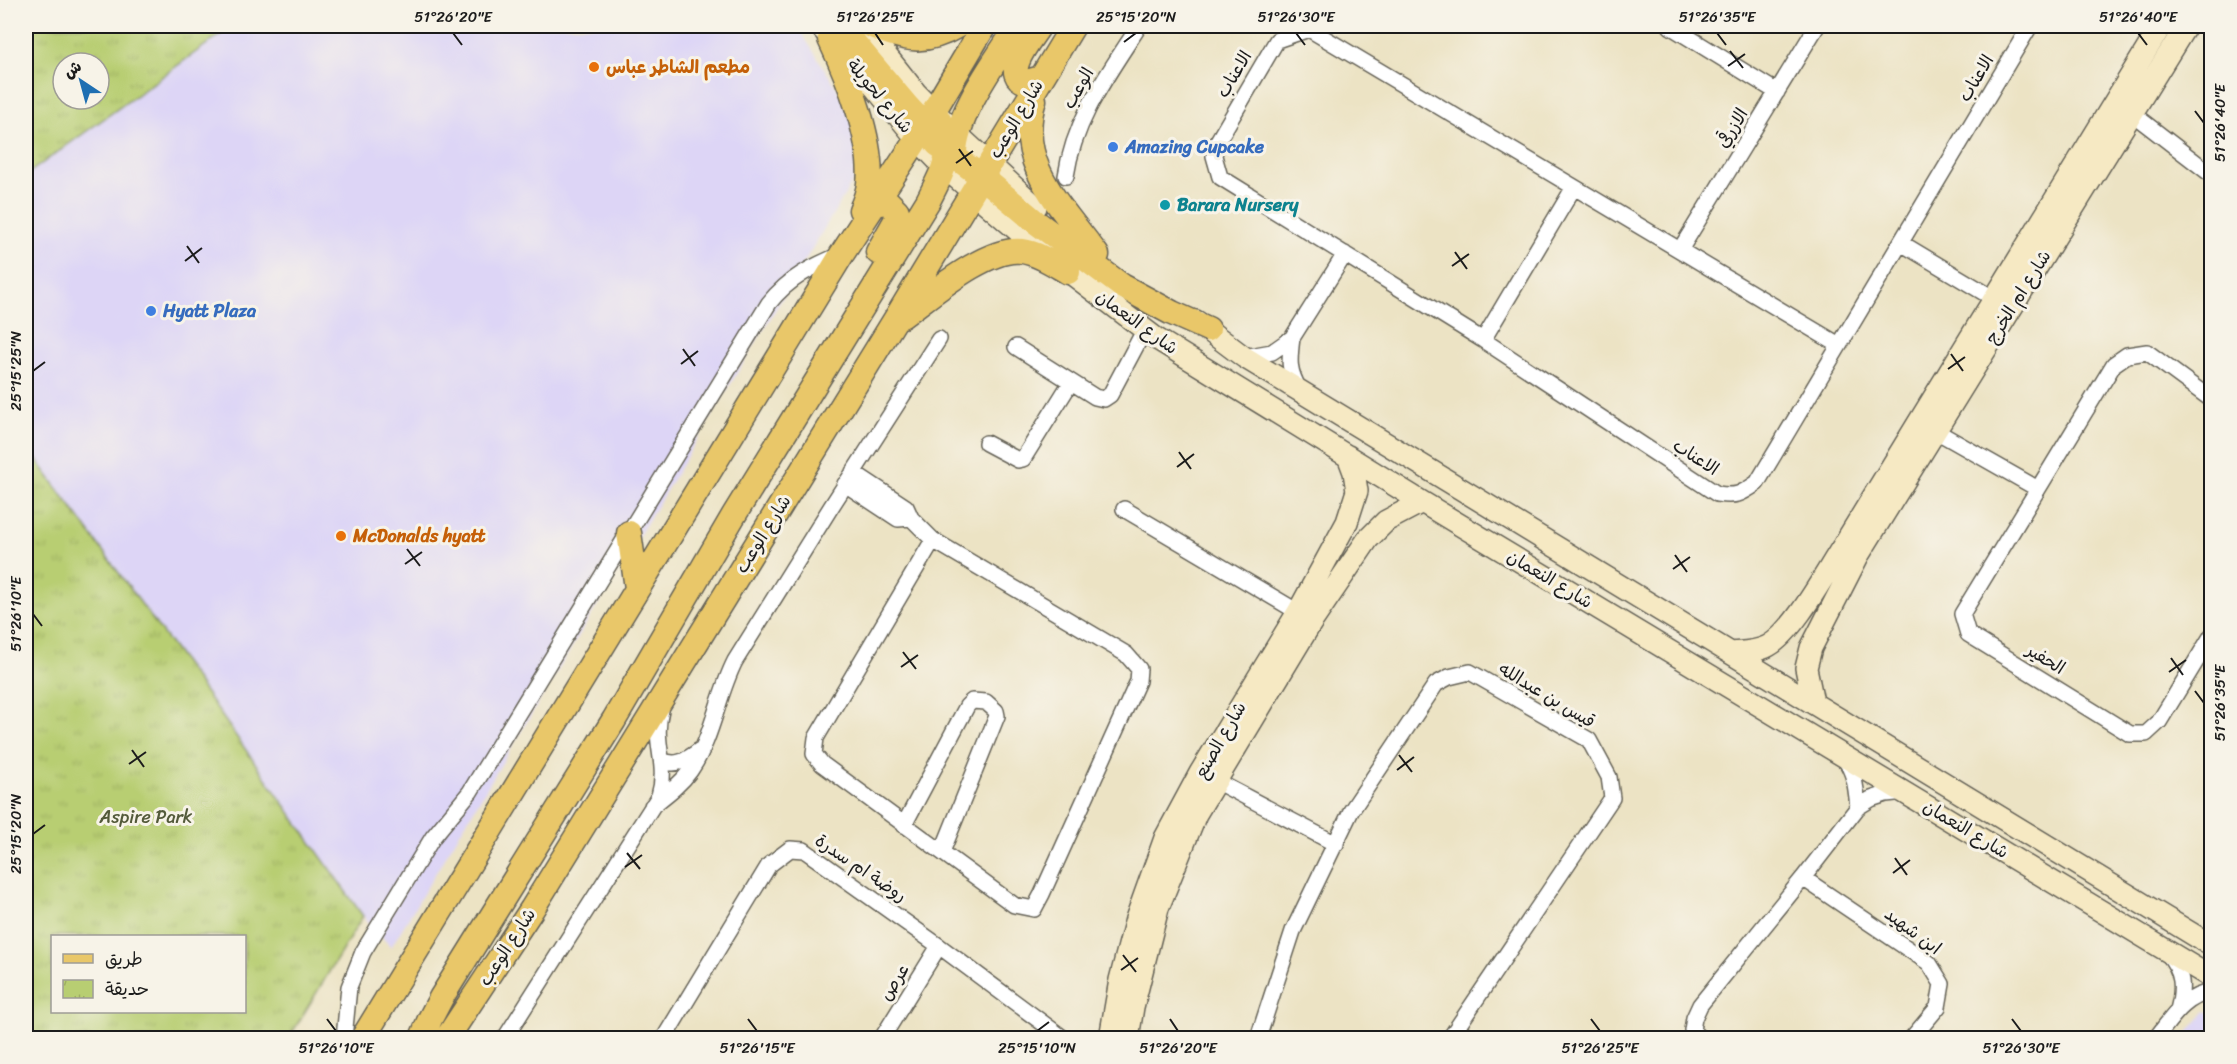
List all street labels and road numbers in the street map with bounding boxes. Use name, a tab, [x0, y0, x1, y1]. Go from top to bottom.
street label: الاعناب	[1207, 44, 1261, 104]
street label: الاعناب	[1949, 48, 2003, 108]
street label: شارع لحويلة	[839, 51, 921, 141]
street label: الوعب	[1053, 61, 1103, 115]
street label: شارع الوعب	[980, 73, 1052, 165]
street label: الازرقي	[1707, 101, 1757, 155]
street label: شارع ام الخرج	[1976, 243, 2060, 351]
street label: شارع النعمان	[1089, 281, 1185, 363]
street label: الاعناب	[1666, 430, 1726, 484]
street label: شارع الوعب	[726, 488, 800, 580]
street label: شارع النعمان	[1501, 541, 1599, 617]
street label: الحفير	[2018, 634, 2072, 683]
street label: قيس بن عبدالله	[1492, 653, 1602, 737]
street label: شارع الصنع	[1185, 695, 1255, 785]
street label: شارع النعمان	[1917, 791, 2015, 867]
street label: روضة ام سدرة	[808, 825, 914, 911]
street label: ابن شهيد	[1877, 899, 1949, 963]
street label: شارع الوعب	[470, 901, 544, 993]
street label: عرص	[870, 957, 918, 1007]

